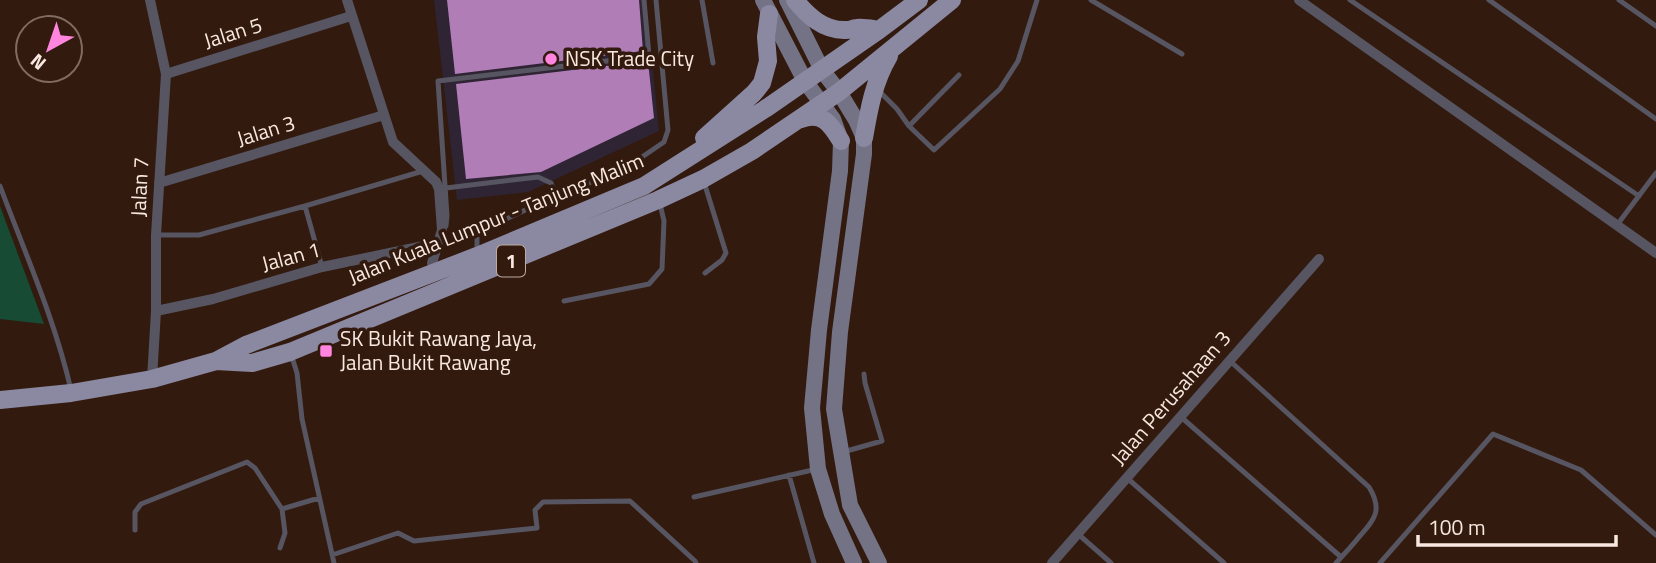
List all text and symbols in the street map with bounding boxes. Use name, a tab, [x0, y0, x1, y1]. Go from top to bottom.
street label: Jalan 5	[200, 8, 266, 56]
north arrow	[14, 14, 84, 84]
place label: NSK Trade City	[565, 42, 694, 74]
text: N	[23, 47, 52, 78]
marker: NSK Trade City	[543, 51, 559, 67]
street label: Jalan 3	[233, 106, 299, 154]
street label: Jalan Kuala Lumpur - Tanjung Malim	[343, 144, 648, 292]
street label: Jalan 7	[121, 156, 157, 218]
street label: Jalan 1	[258, 233, 324, 279]
road number: 1	[497, 246, 525, 276]
place label: SK Bukit Rawang Jaya, Jalan Bukit Rawang	[340, 322, 537, 378]
street label: Jalan Perusahaan 3	[1103, 323, 1238, 472]
marker: SK Bukit Rawang Jaya, Jalan Bukit Rawang	[318, 343, 334, 359]
scale bar	[1418, 504, 1616, 548]
text: 100 m	[1428, 511, 1485, 543]

